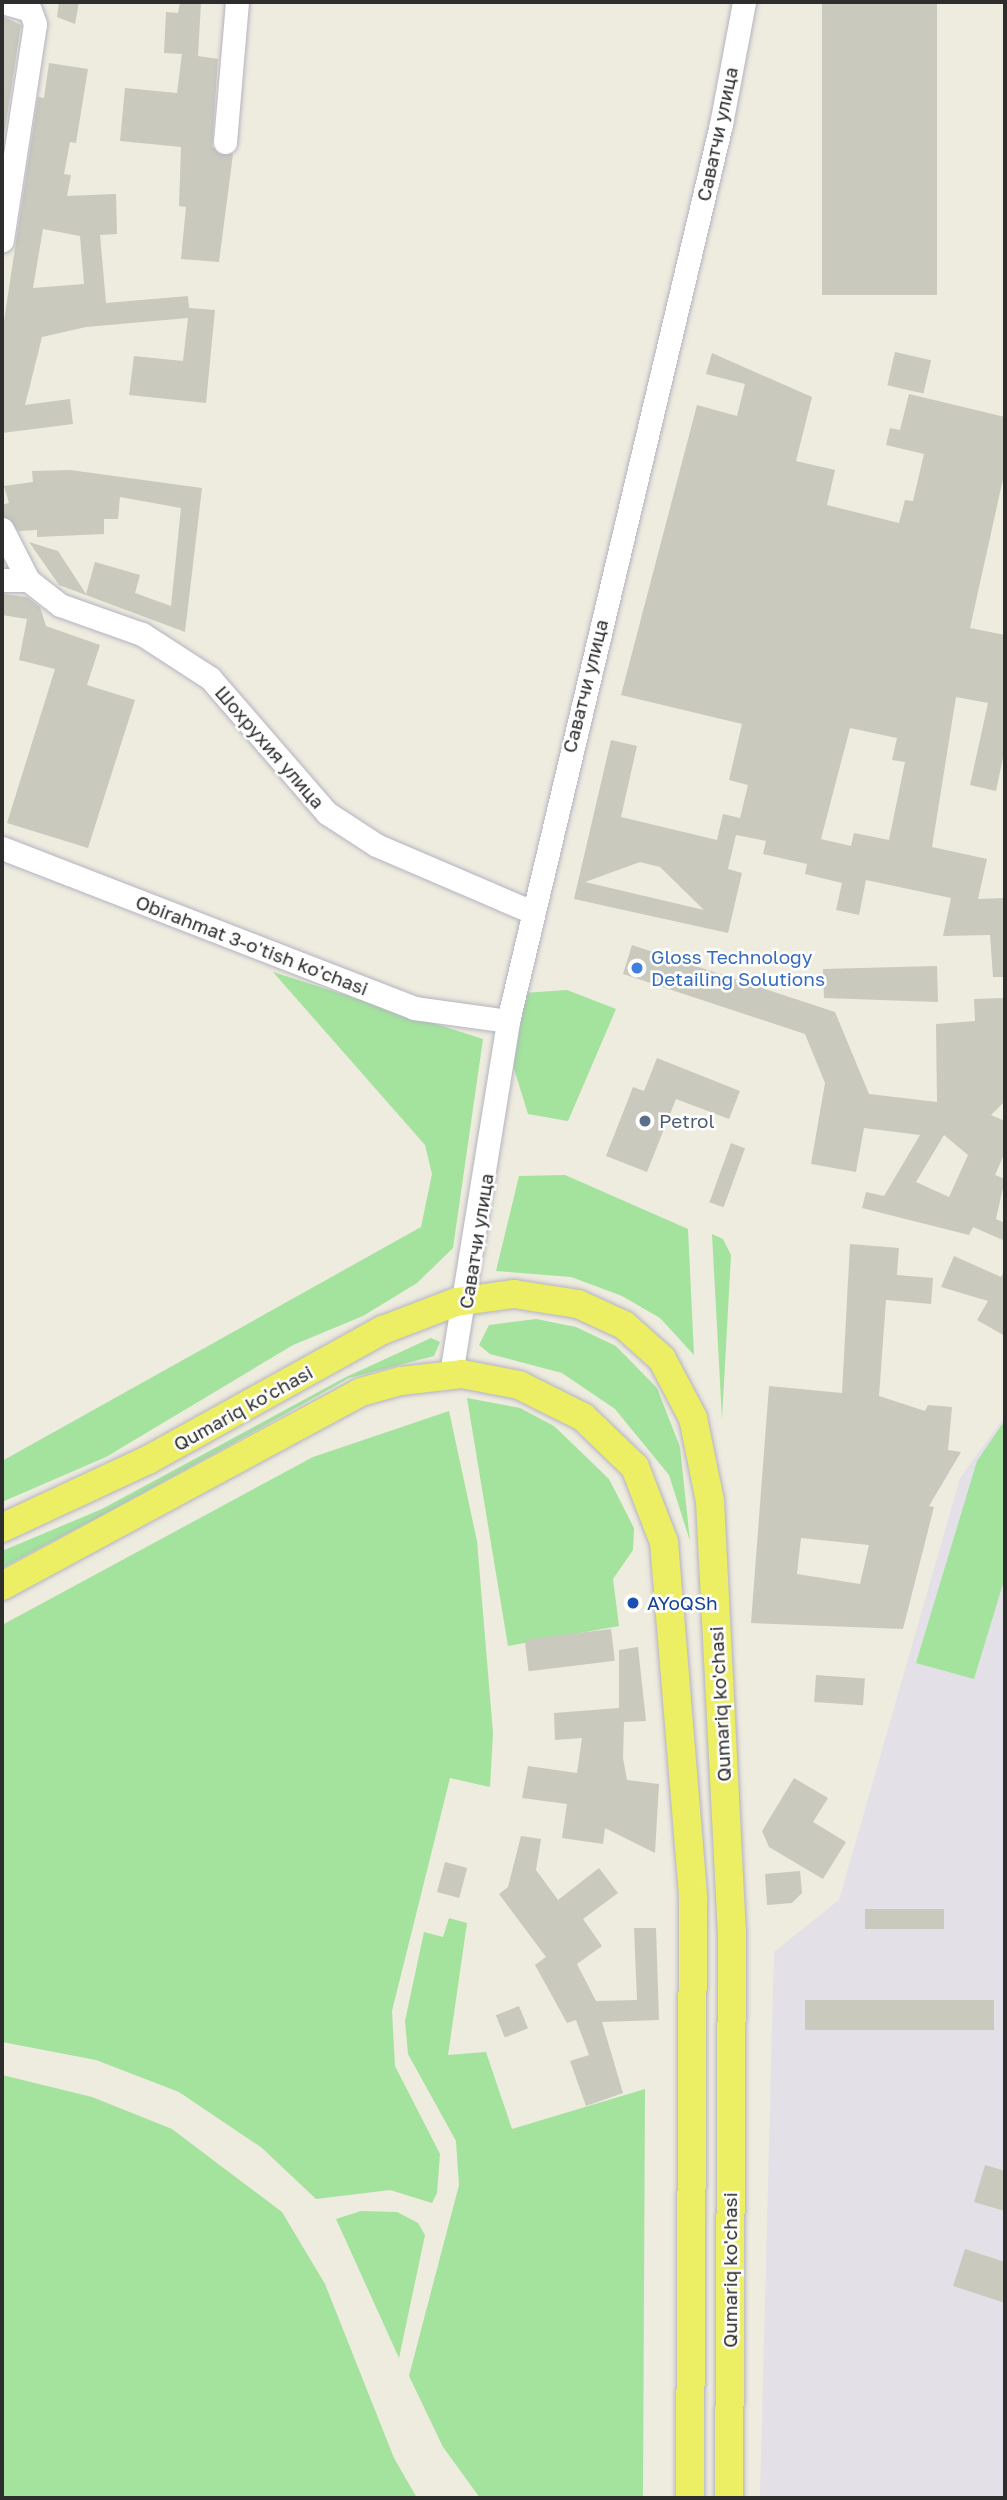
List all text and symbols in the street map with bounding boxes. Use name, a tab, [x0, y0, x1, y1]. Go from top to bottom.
street label: Саватчи улица	[692, 65, 742, 203]
street label: Саватчи улица	[557, 617, 613, 755]
street label: Шохрухия улица	[210, 681, 330, 813]
street label: Obirahmat 3-o'tish ko'chasi	[133, 890, 371, 1000]
place label: Gloss Technology Detailing Solutions	[651, 946, 825, 990]
marker: Gloss Technology Detailing Solutions	[629, 960, 645, 976]
place label: Petrol	[659, 1110, 715, 1132]
marker: Petrol	[637, 1113, 653, 1129]
street label: Саватчи улица	[454, 1172, 498, 1310]
street label: Qumariq ko'chasi	[169, 1360, 317, 1456]
place label: AYoQSh	[647, 1592, 718, 1614]
marker: AYoQSh	[625, 1595, 641, 1611]
street label: Qumariq ko'chasi	[705, 1626, 735, 1782]
street label: Qumariq ko'chasi	[719, 2192, 741, 2348]

